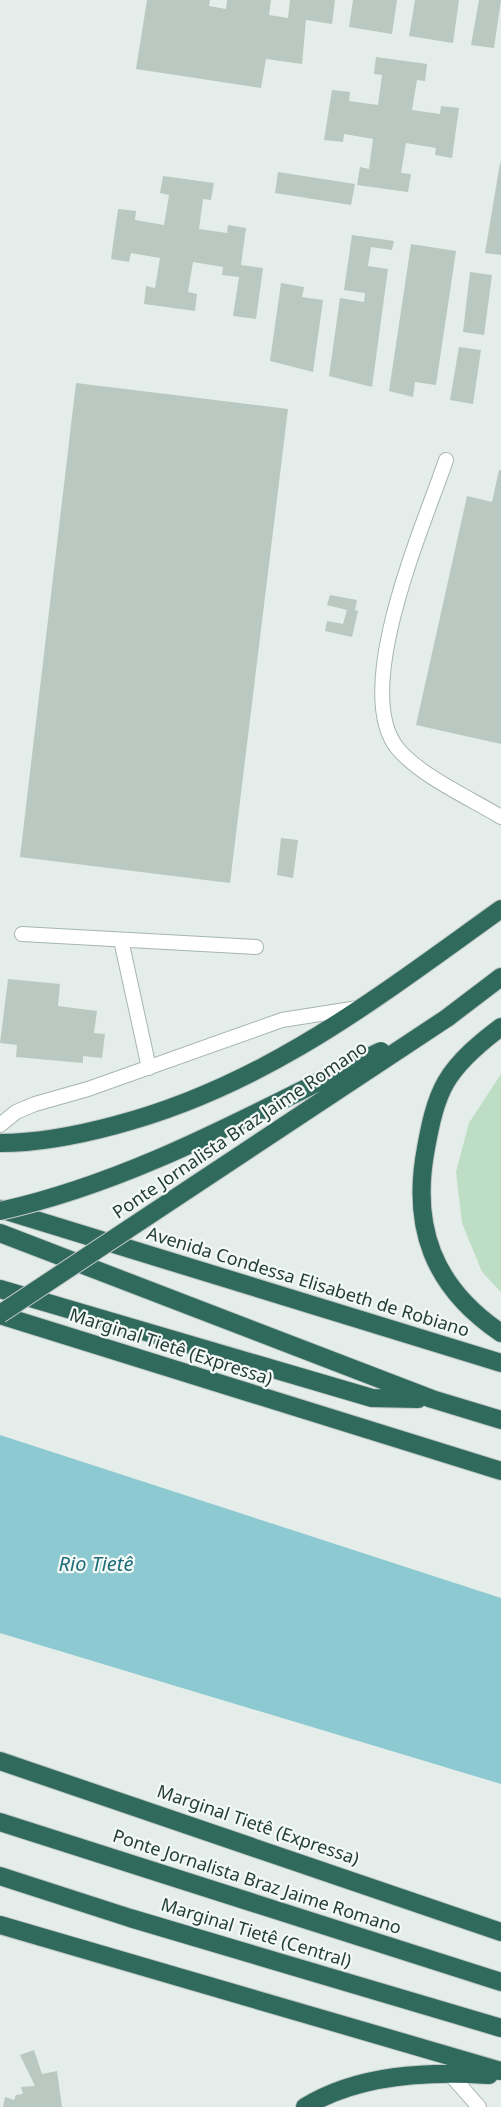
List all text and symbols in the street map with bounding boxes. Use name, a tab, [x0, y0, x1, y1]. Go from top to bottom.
street label: Ponte Jornalista Braz Jaime Romano	[107, 1035, 371, 1224]
street label: Avenida Condessa Elisabeth de Robiano	[144, 1220, 473, 1342]
street label: Marginal Tietê (Expressa)	[67, 1302, 276, 1390]
water label: Rio Tietê	[59, 1550, 133, 1577]
street label: Marginal Tietê (Expressa)	[154, 1778, 362, 1870]
street label: Ponte Jornalista Braz Jaime Romano	[110, 1823, 405, 1939]
street label: Marginal Tietê (Central)	[158, 1892, 354, 1972]

